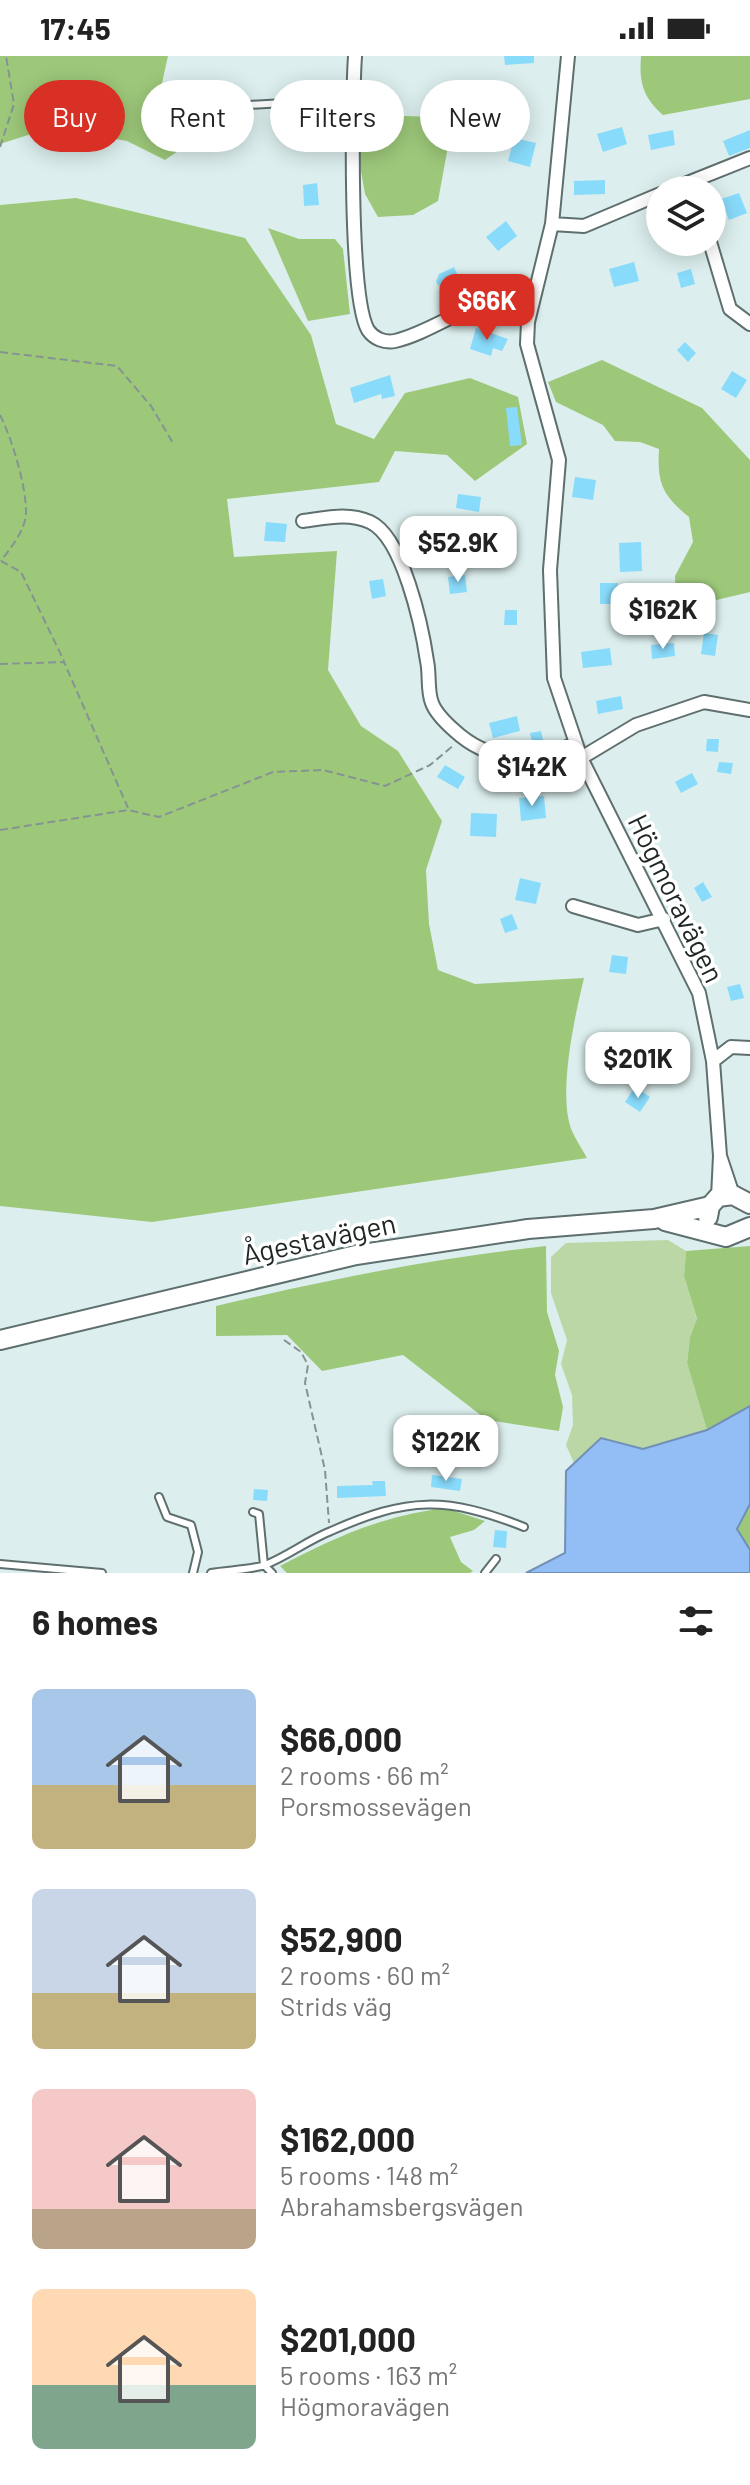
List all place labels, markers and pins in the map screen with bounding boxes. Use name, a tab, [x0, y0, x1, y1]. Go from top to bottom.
pin: $66K	[440, 274, 534, 342]
pin: $52.9K	[393, 516, 523, 584]
pin: $162K	[607, 583, 719, 651]
pin: $142K	[476, 740, 588, 808]
pin: $201K	[582, 1032, 694, 1100]
pin: $122K	[390, 1415, 502, 1483]

